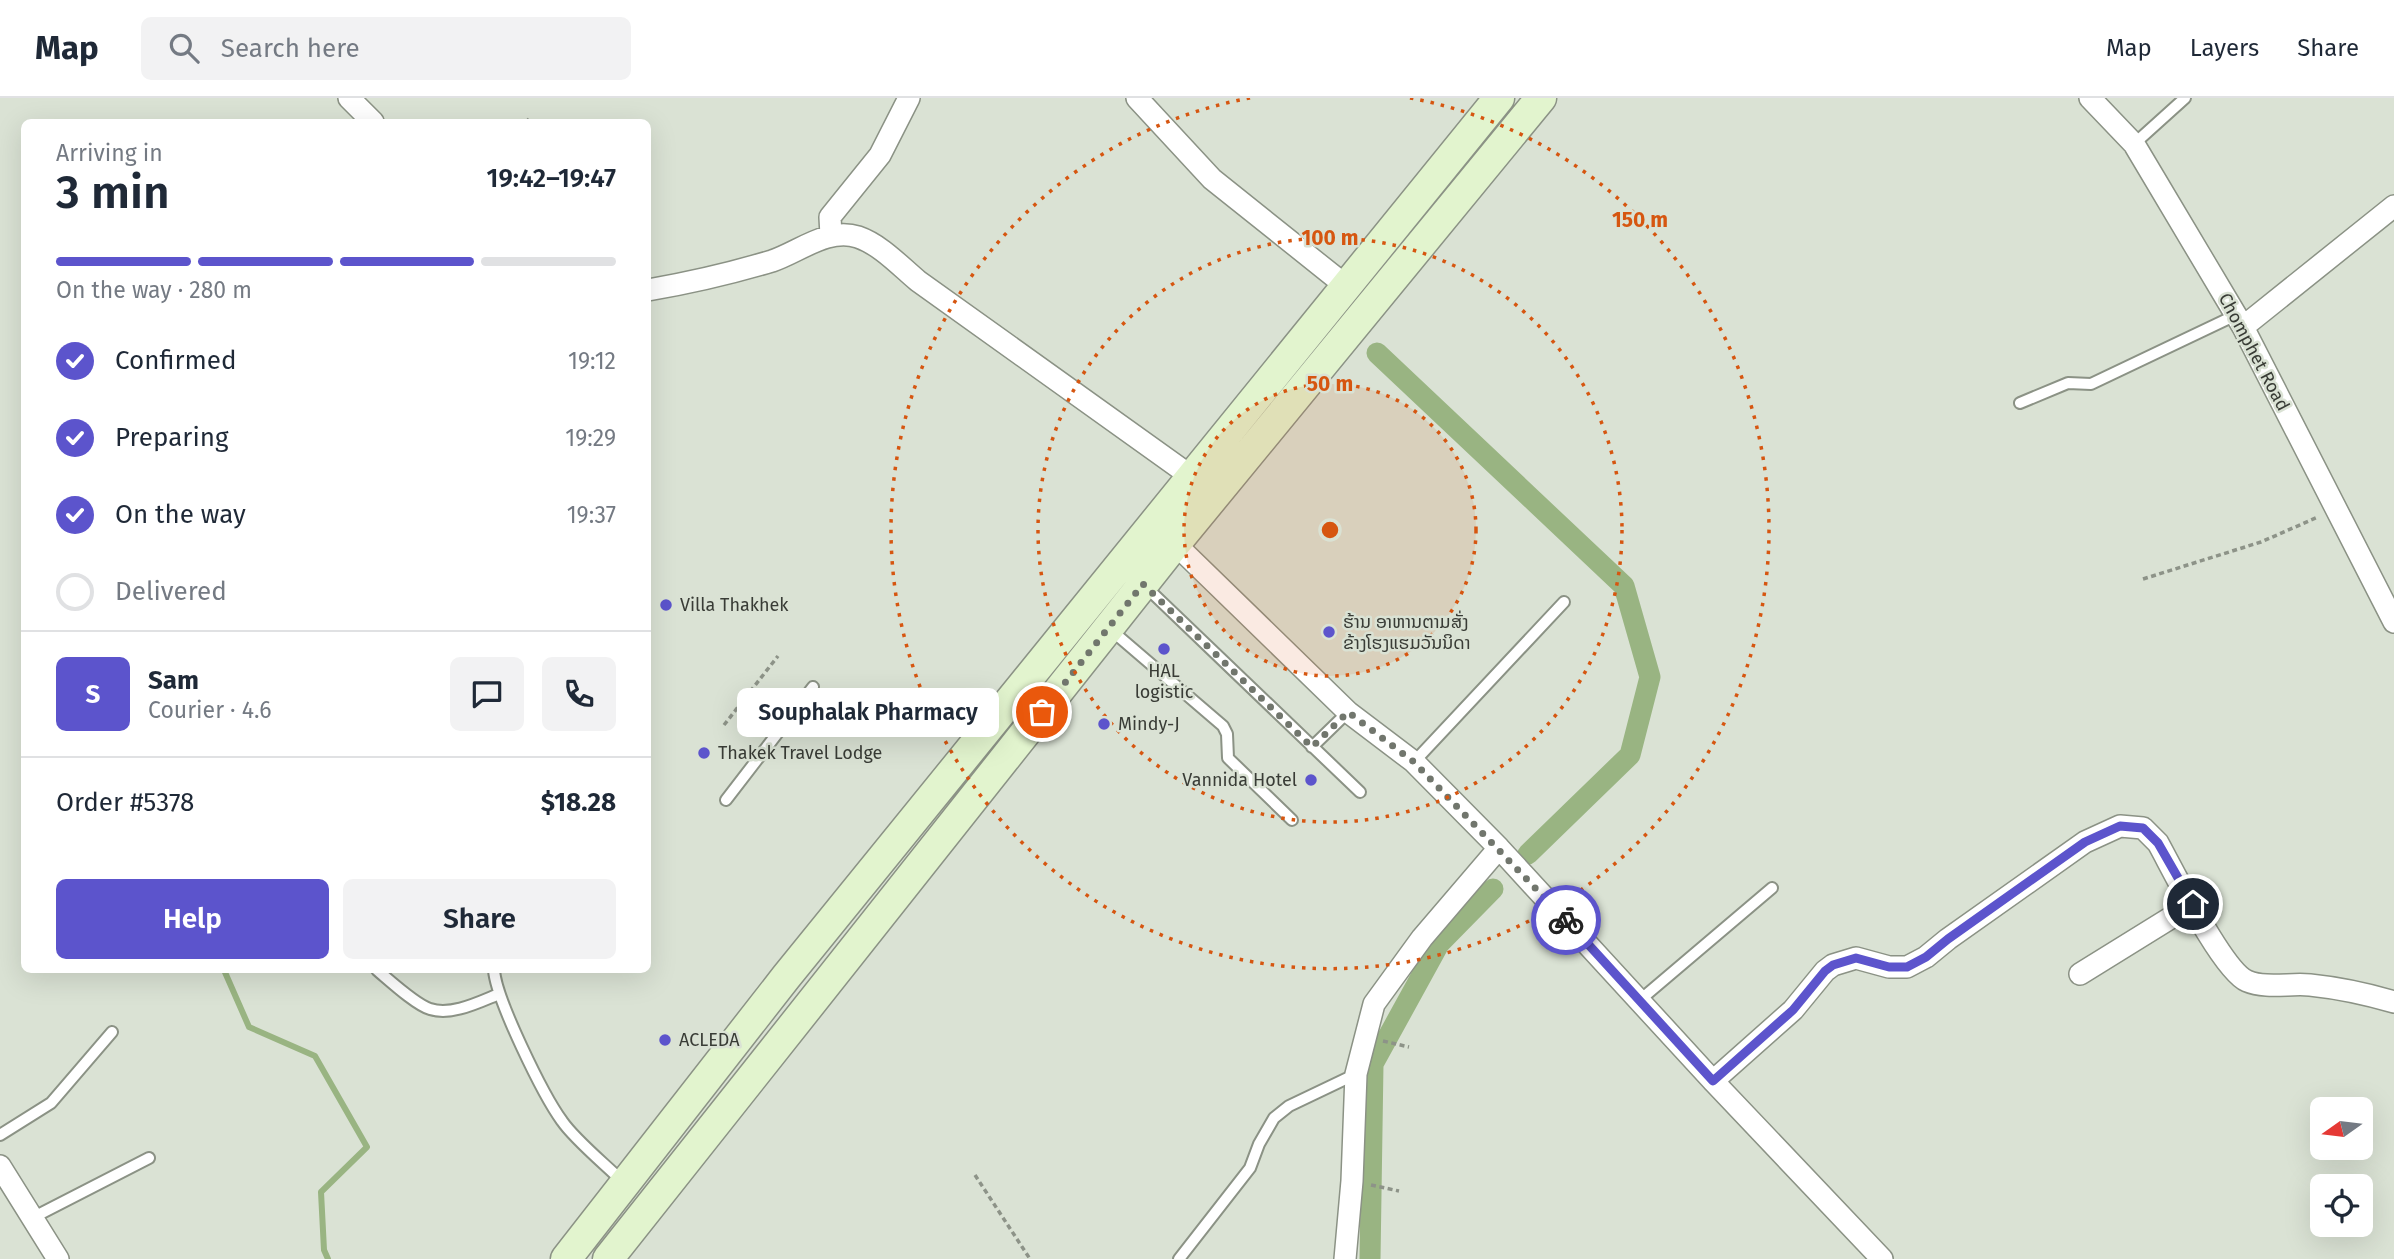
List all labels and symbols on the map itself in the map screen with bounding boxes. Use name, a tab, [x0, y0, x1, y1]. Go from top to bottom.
text: 150 m	[1612, 207, 1668, 233]
text: 100 m	[1301, 225, 1359, 251]
street label: Chomphet Road	[2214, 289, 2294, 415]
text: 50 m	[1307, 371, 1353, 397]
centre of rings	[1318, 518, 1342, 542]
place label: Villa Thakhek	[680, 594, 789, 616]
marker: Villa Thakhek	[658, 597, 674, 613]
place label: ຮ້ານ ອາຫານຕາມສັ່ງ ຂ້າງໂຮງແຮມວັນນິດາ	[1343, 610, 1471, 654]
marker: ຮ້ານ ອາຫານຕາມສັ່ງ ຂ້າງໂຮງແຮມວັນນິດາ	[1321, 624, 1337, 640]
marker: HAL logistic	[1156, 641, 1172, 657]
place label: HAL logistic	[1135, 660, 1194, 703]
pin	[1012, 682, 1072, 742]
callout: Souphalak Pharmacy	[738, 688, 1000, 736]
place label: Mindy-J	[1118, 713, 1180, 735]
marker: Mindy-J	[1096, 716, 1112, 732]
place label: Thakek Travel Lodge	[718, 742, 882, 764]
marker: Thakek Travel Lodge	[696, 745, 712, 761]
place label: Vannida Hotel	[1182, 769, 1297, 791]
marker: Vannida Hotel	[1303, 772, 1319, 788]
pin	[2163, 874, 2223, 934]
courier	[1531, 885, 1601, 955]
place label: ACLEDA	[679, 1029, 740, 1051]
marker: ACLEDA	[657, 1032, 673, 1048]
north arrow	[2310, 1097, 2373, 1160]

